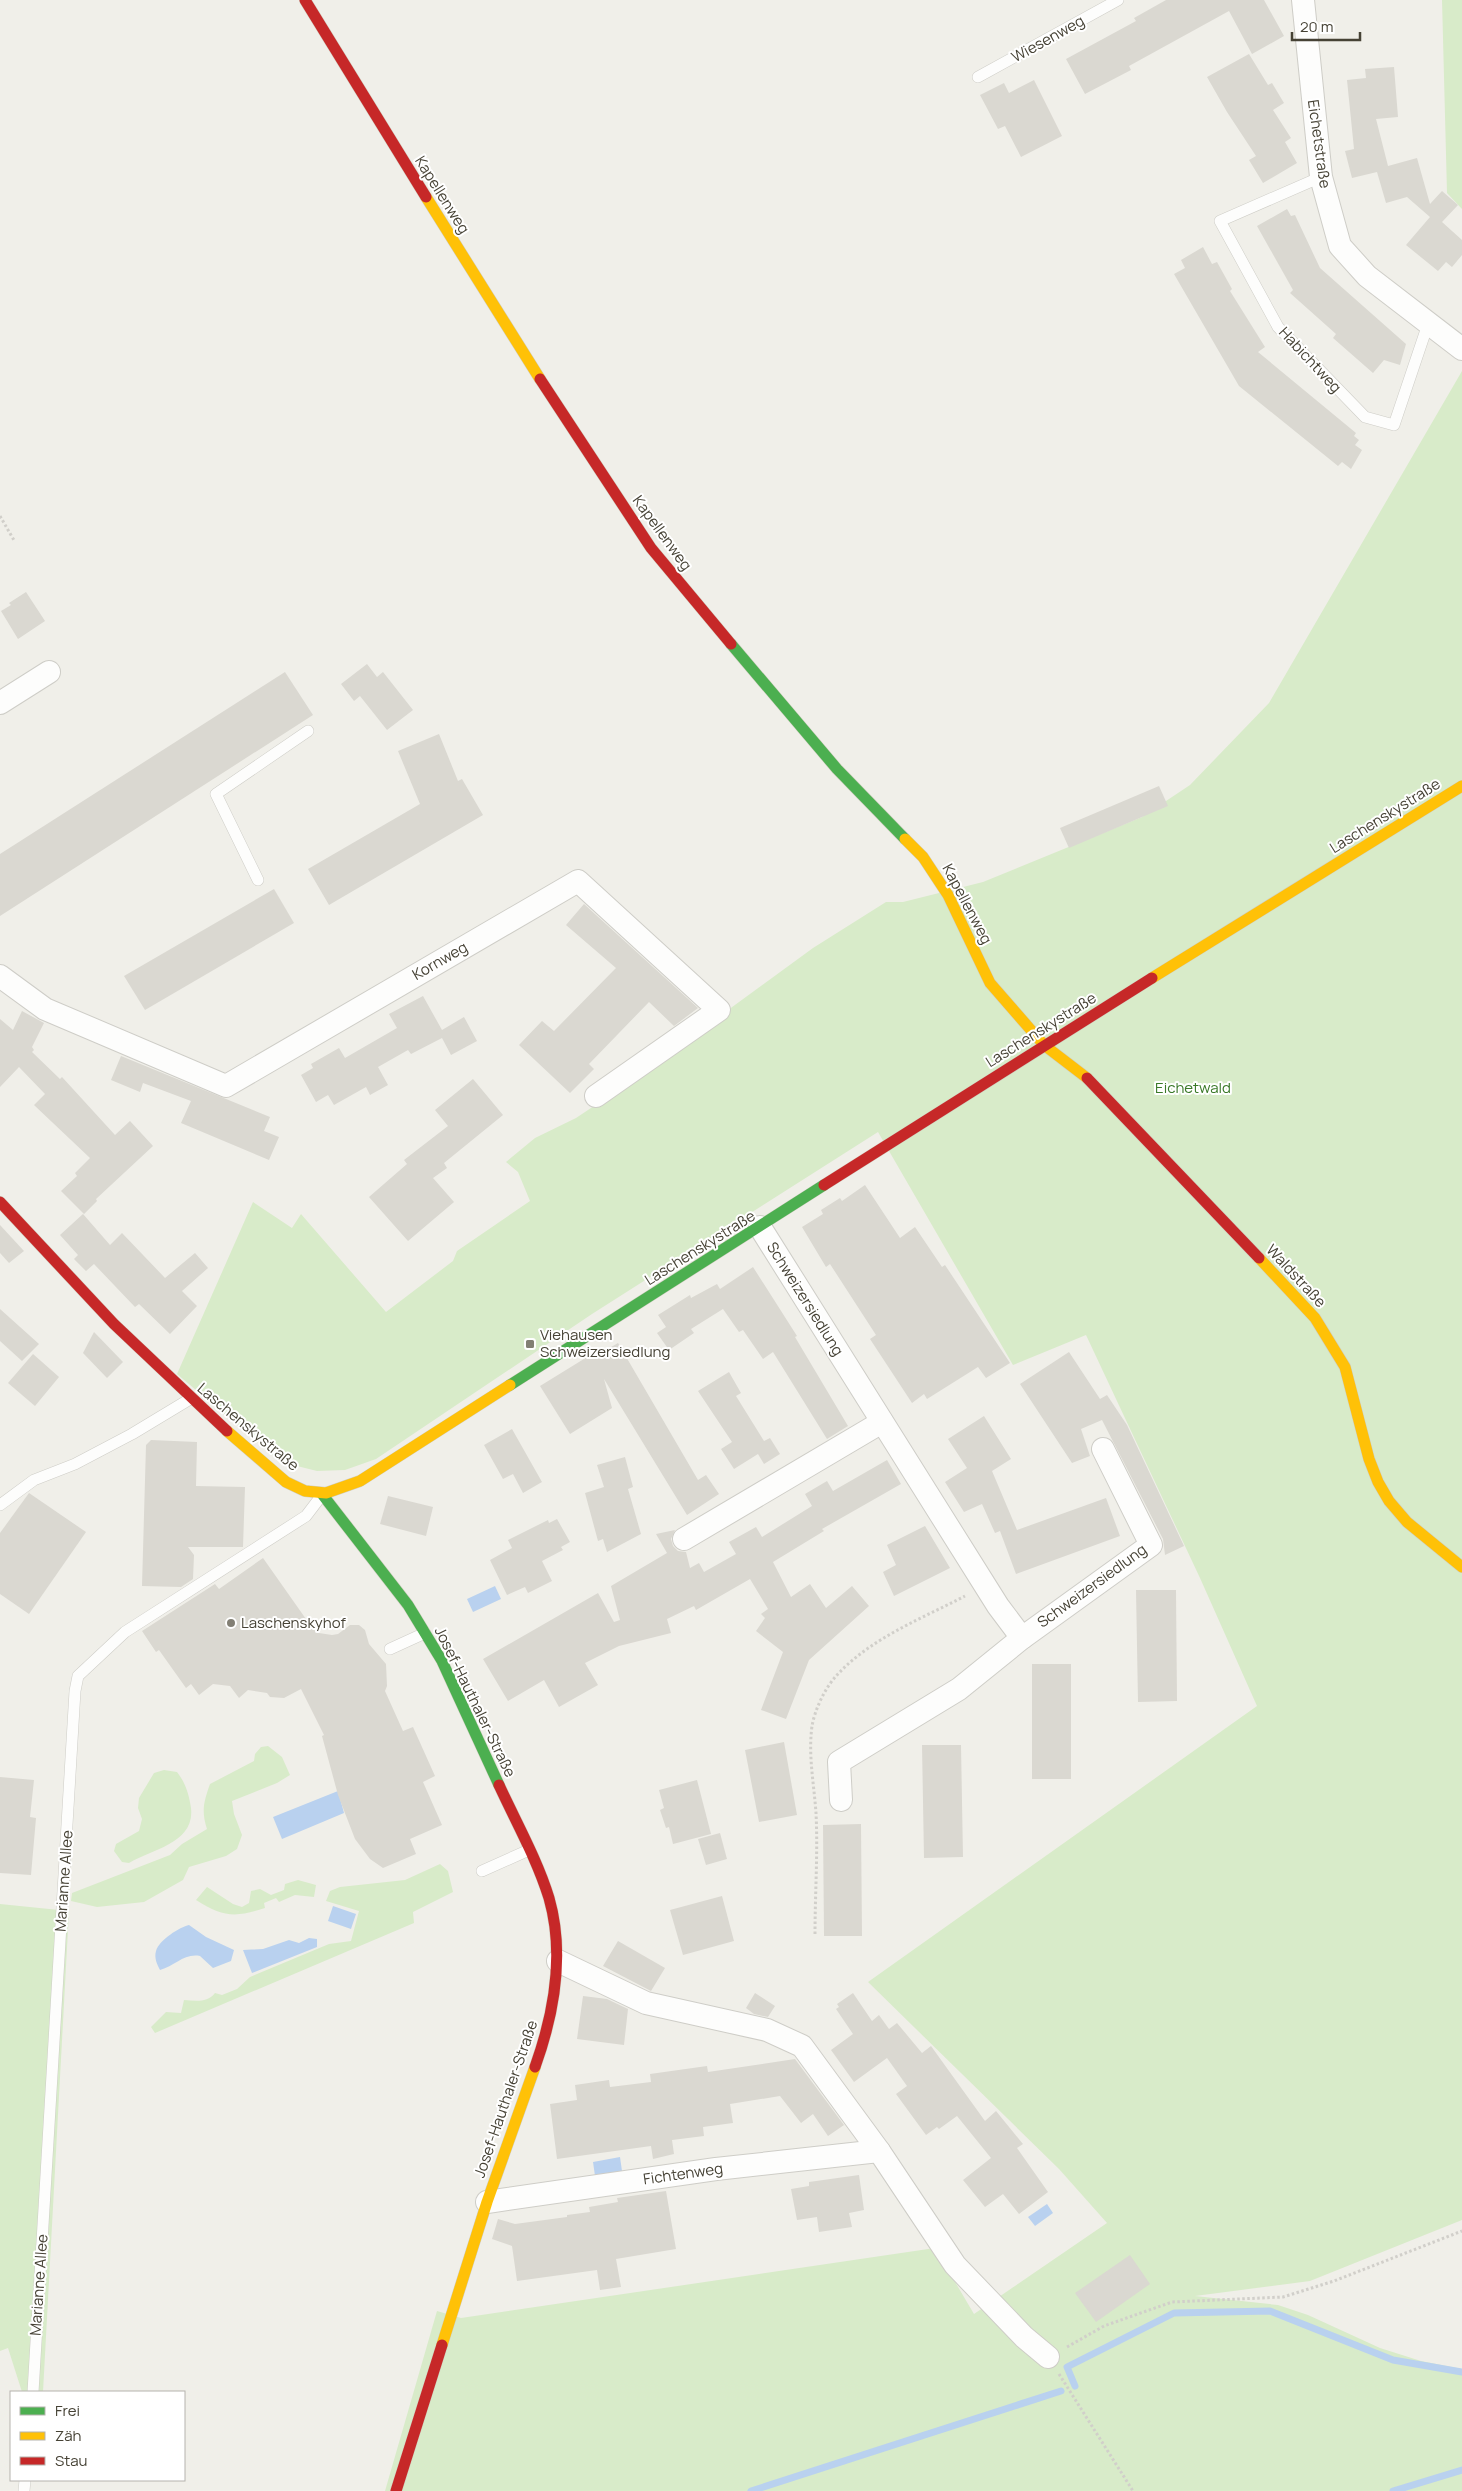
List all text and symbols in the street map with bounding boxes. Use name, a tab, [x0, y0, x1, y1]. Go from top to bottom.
street label: Wiesenweg	[1008, 10, 1088, 67]
scale bar	[1292, 10, 1360, 42]
text: 20 m	[1300, 16, 1333, 37]
street label: Eichetstraße	[1303, 98, 1336, 190]
street label: Kapellenweg	[410, 152, 475, 238]
street label: Habichtweg	[1274, 322, 1346, 397]
street label: Kapellenweg	[628, 491, 697, 575]
street label: Laschenskystraße	[1325, 773, 1444, 858]
street label: Kapellenweg	[937, 860, 997, 948]
street label: Kornweg	[408, 936, 471, 985]
street label: Laschenskystraße	[981, 987, 1100, 1072]
park label: Eichetwald	[1155, 1077, 1231, 1098]
street label: Laschenskystraße	[640, 1205, 759, 1290]
street label: Schweizersiedlung	[762, 1238, 849, 1360]
street label: Waldstraße	[1262, 1240, 1331, 1312]
place label: Viehausen Schweizersiedlung	[540, 1324, 670, 1362]
marker: Viehausen Schweizersiedlung	[524, 1338, 536, 1350]
street label: Laschenskystraße	[193, 1378, 304, 1476]
street label: Schweizersiedlung	[1033, 1539, 1151, 1632]
place label: Laschenskyhof	[241, 1612, 347, 1633]
marker: Laschenskyhof	[225, 1617, 237, 1629]
street label: Josef-Hauthaler-Straße	[430, 1623, 521, 1781]
street label: Marianne Allee	[49, 1829, 78, 1932]
street label: Josef-Hauthaler-Straße	[469, 2017, 542, 2180]
street label: Fichtenweg	[642, 2158, 724, 2189]
street label: Marianne Allee	[24, 2233, 53, 2336]
legend	[10, 2391, 185, 2481]
text: Frei	[55, 2400, 80, 2421]
text: Zäh	[55, 2425, 82, 2446]
text: Stau	[55, 2450, 88, 2471]

